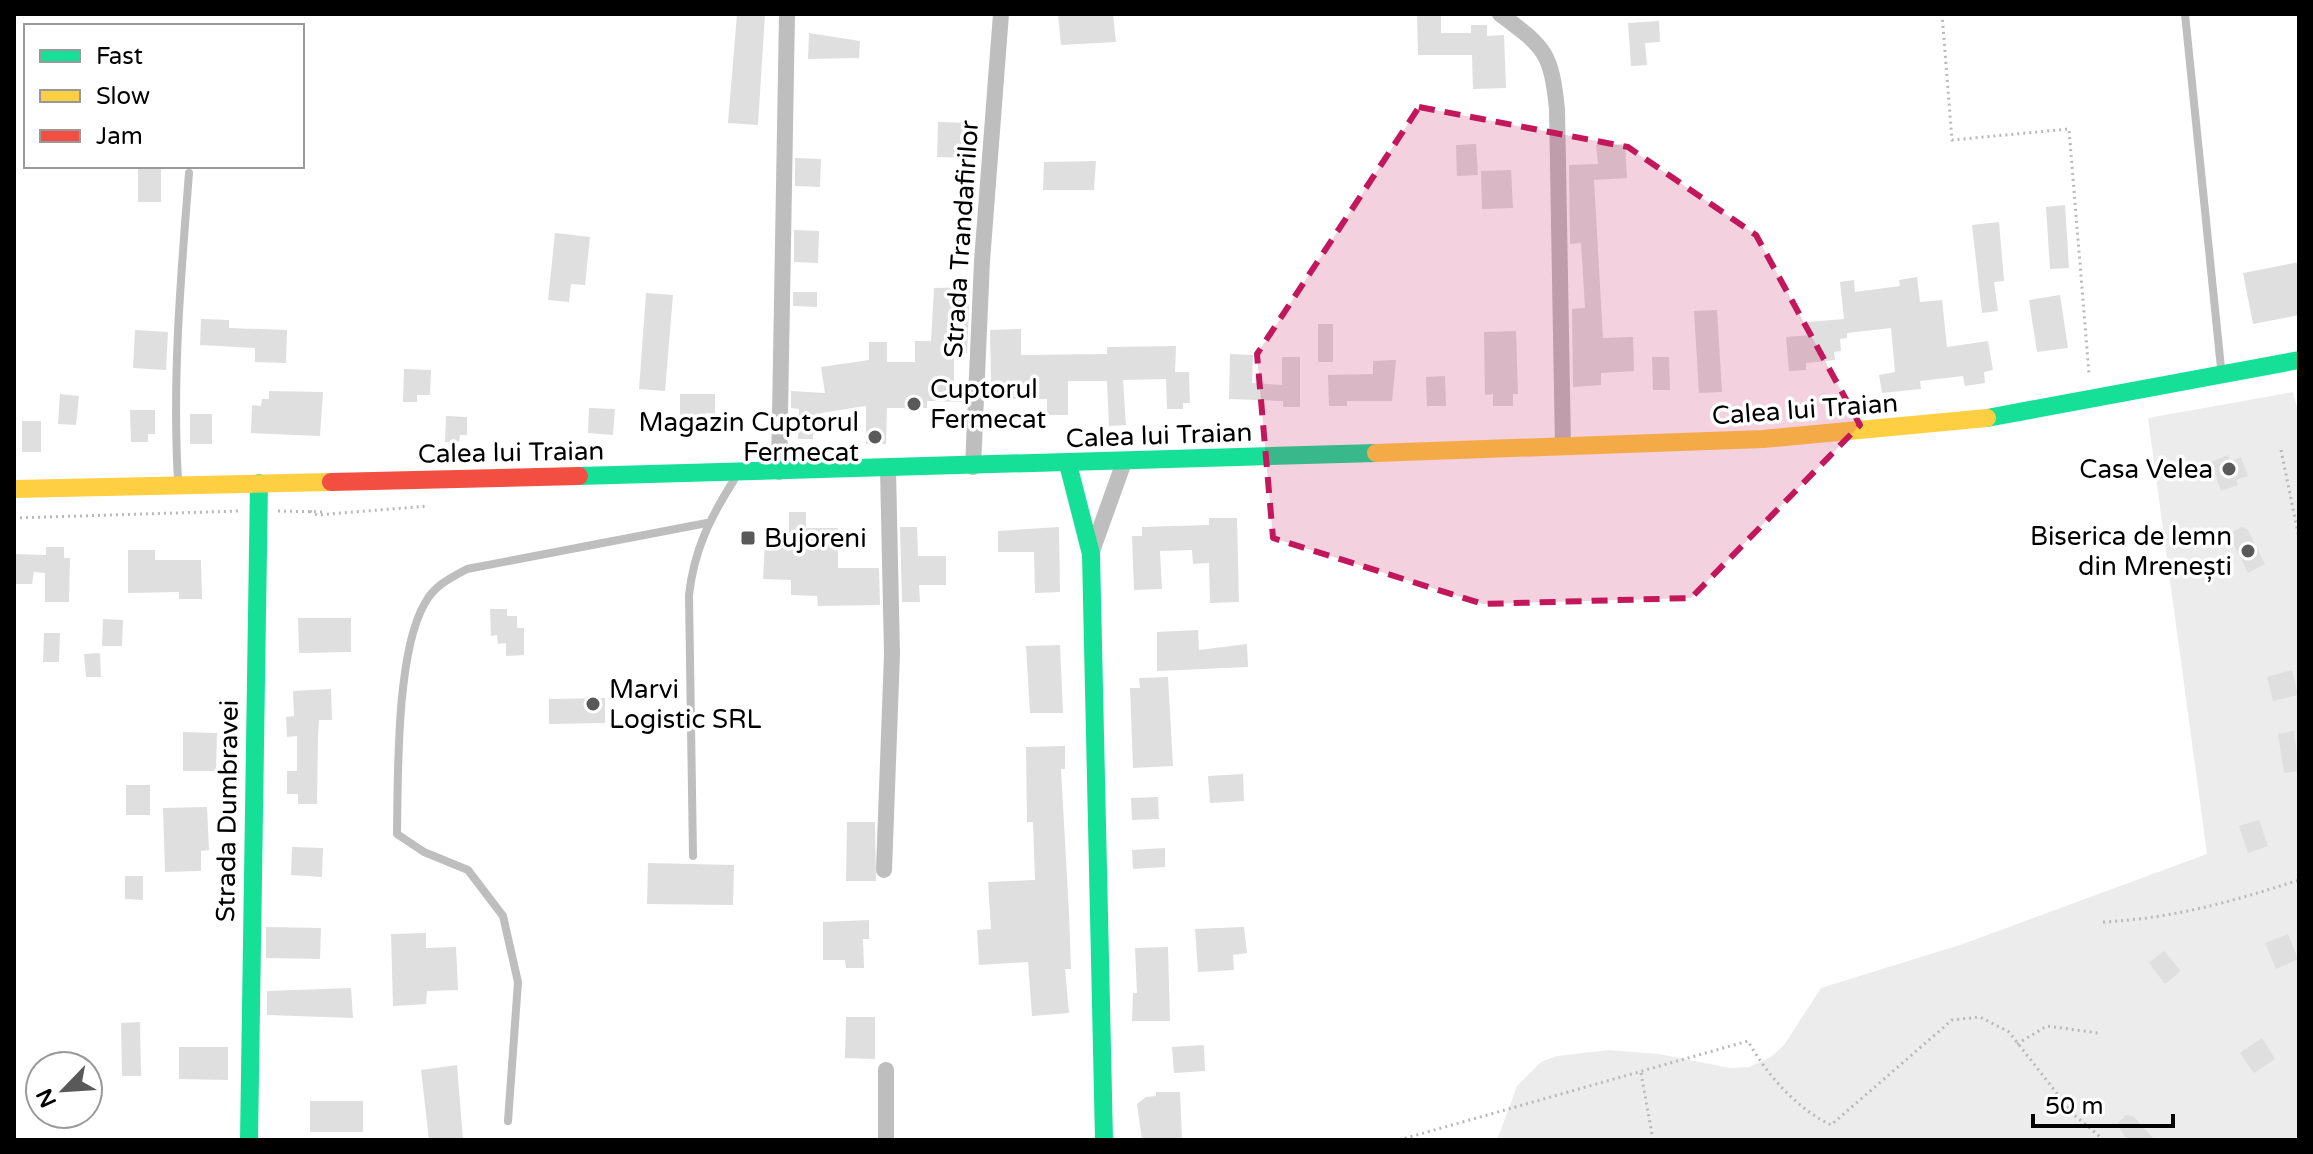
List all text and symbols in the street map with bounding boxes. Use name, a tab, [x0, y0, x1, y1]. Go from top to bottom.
legend	[24, 24, 304, 168]
text: Fast	[96, 42, 143, 71]
text: Slow	[96, 82, 150, 111]
street label: Strada Trandafirilor	[938, 119, 985, 359]
text: Jam	[96, 122, 143, 151]
place label: Cuptorul Fermecat	[930, 374, 1046, 435]
street label: Calea lui Traian	[1711, 388, 1899, 431]
marker: Cuptorul Fermecat	[905, 395, 923, 413]
place label: Magazin Cuptorul Fermecat	[638, 407, 859, 468]
street label: Calea lui Traian	[1065, 417, 1253, 454]
marker: Magazin Cuptorul Fermecat	[866, 428, 884, 446]
street label: Calea lui Traian	[417, 435, 605, 470]
place label: Casa Velea	[2079, 454, 2213, 485]
marker: Casa Velea	[2220, 460, 2238, 478]
place label: Biserica de lemn din Mrenești	[2030, 521, 2232, 582]
place label: Bujoreni	[764, 523, 867, 554]
marker: Bujoreni	[739, 529, 757, 547]
marker: Biserica de lemn din Mrenești	[2239, 542, 2257, 560]
place label: Marvi Logistic SRL	[609, 674, 762, 735]
marker: Marvi Logistic SRL	[584, 695, 602, 713]
street label: Strada Dumbravei	[210, 700, 245, 922]
north arrow	[24, 1050, 104, 1130]
scale bar	[2033, 1078, 2173, 1128]
text: N	[31, 1085, 62, 1112]
text: 50 m	[2045, 1092, 2103, 1121]

